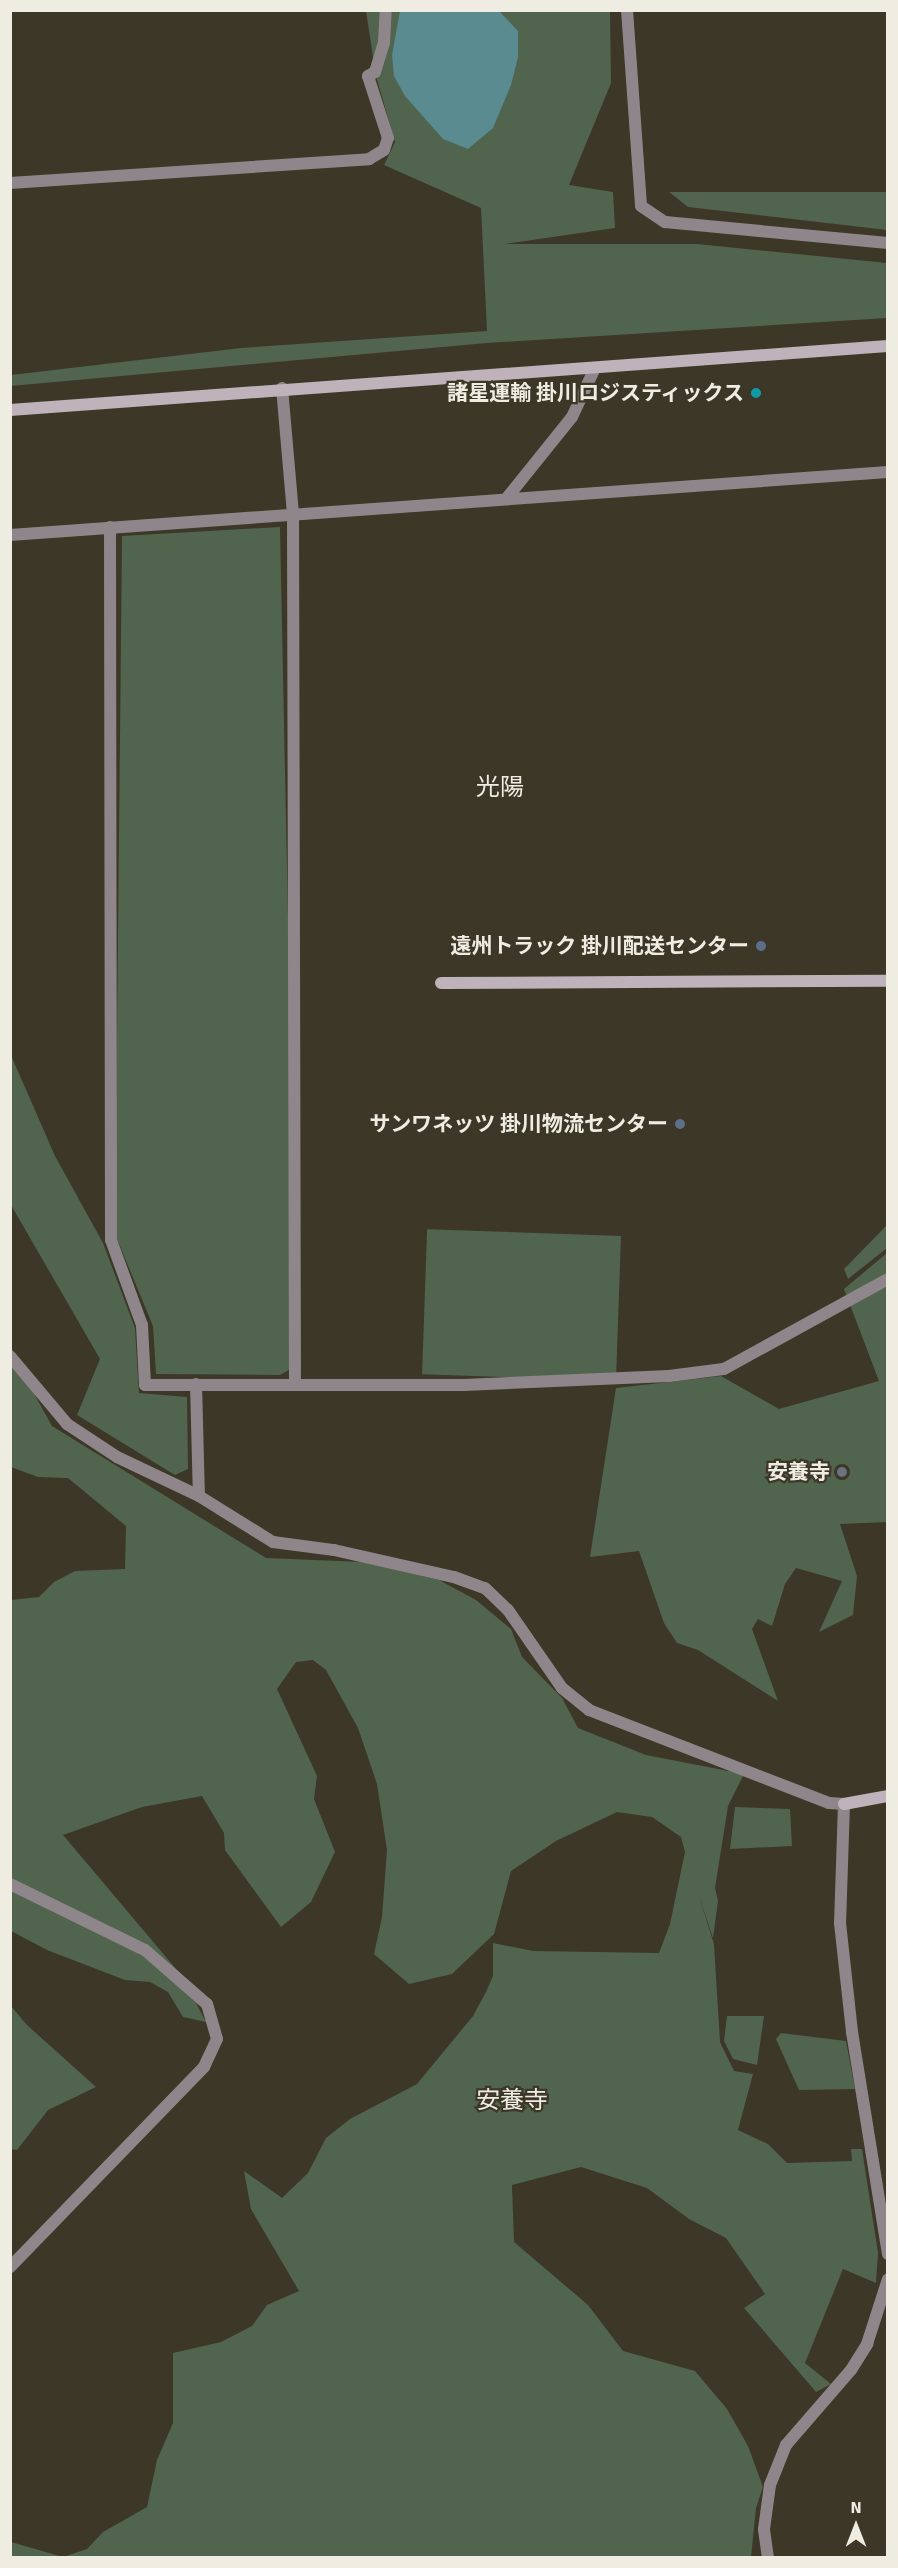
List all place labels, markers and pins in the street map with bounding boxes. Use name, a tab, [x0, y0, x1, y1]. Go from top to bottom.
place label: 諸星運輸 掛川ロジスティックス	[445, 380, 744, 406]
marker: 諸星運輸 掛川ロジスティックス	[749, 386, 763, 400]
place label: 遠州トラック 掛川配送センター	[450, 933, 749, 959]
marker: 遠州トラック 掛川配送センター	[754, 939, 768, 953]
place label: サンワネッツ 掛川物流センター	[369, 1111, 668, 1137]
marker: サンワネッツ 掛川物流センター	[673, 1117, 687, 1131]
place label: 安養寺	[767, 1459, 830, 1485]
marker: 安養寺	[835, 1465, 849, 1479]

